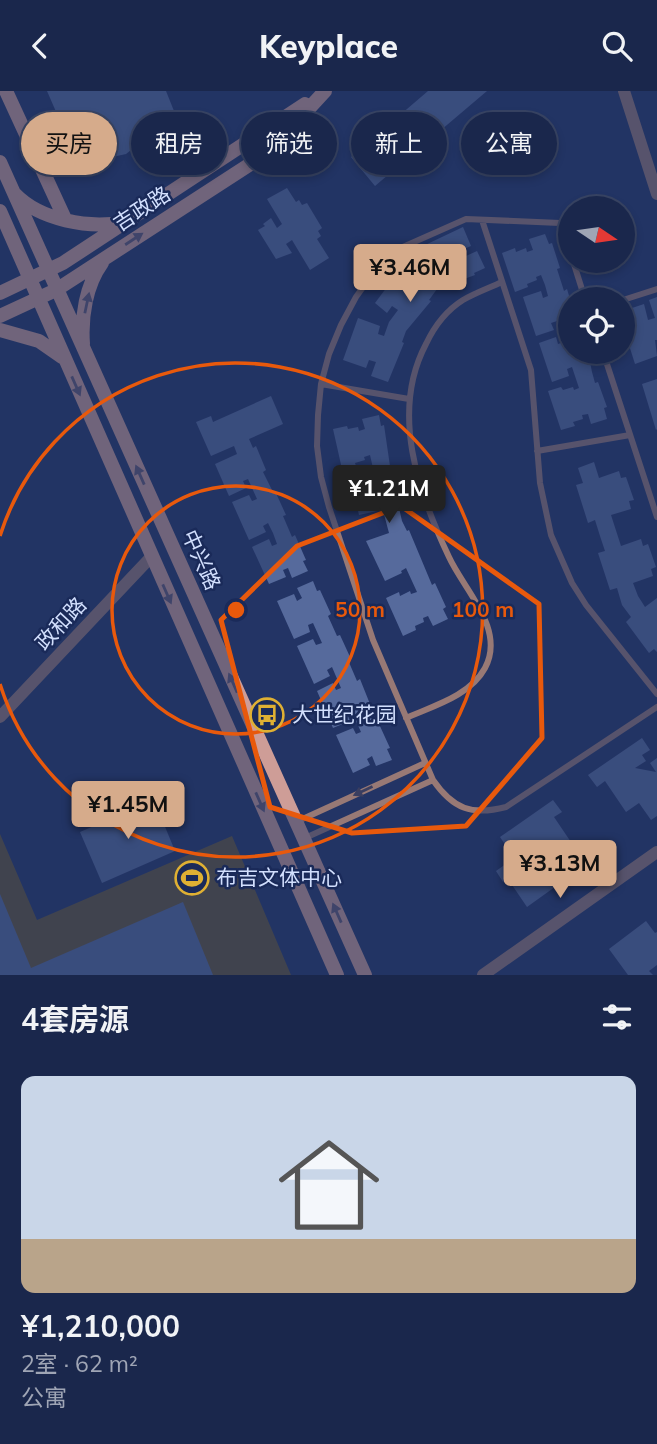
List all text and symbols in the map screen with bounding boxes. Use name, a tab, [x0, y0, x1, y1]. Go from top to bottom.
text: Keyplace	[259, 26, 398, 66]
icon: back	[21, 27, 59, 65]
icon: search	[598, 27, 636, 65]
chip: 买房	[21, 112, 117, 175]
chip: 租房	[131, 112, 227, 175]
chip: 筛选	[241, 112, 337, 175]
chip: 新上	[351, 112, 447, 175]
chip: 公寓	[461, 112, 557, 175]
street label: 吉政路	[108, 180, 175, 236]
north arrow	[558, 196, 635, 273]
map controls	[558, 196, 635, 364]
one-way arrow	[125, 233, 144, 246]
pin: ¥3.46M	[353, 245, 467, 304]
text: ¥3.46M	[370, 252, 450, 281]
button: locate	[558, 287, 635, 364]
one-way arrow	[81, 292, 92, 314]
one-way arrow	[71, 375, 82, 396]
one-way arrow	[134, 465, 145, 486]
pin: ¥1.21M	[332, 465, 446, 525]
text: ¥1.21M	[349, 473, 429, 502]
street label: 中兴路	[177, 526, 227, 594]
one-way arrow	[161, 584, 173, 604]
street label: 政和路	[29, 591, 91, 655]
text: 50 m	[335, 596, 385, 622]
text: 100 m	[452, 596, 514, 622]
centre of rings	[224, 598, 248, 622]
one-way arrow	[227, 673, 239, 693]
bus stop icon: 大世纪花园	[248, 696, 286, 734]
place label: 大世纪花园	[292, 701, 397, 727]
pin: ¥1.45M	[71, 781, 185, 841]
one-way arrow	[353, 786, 373, 797]
text: ¥1.45M	[88, 789, 168, 818]
one-way arrow	[254, 792, 266, 812]
pin: ¥3.13M	[503, 841, 617, 900]
text: ¥3.13M	[520, 848, 600, 877]
sports icon: 布吉文体中心	[173, 859, 211, 897]
place label: 布吉文体中心	[216, 864, 342, 890]
one-way arrow	[331, 903, 342, 923]
icon: filters	[598, 998, 636, 1036]
text: 4套房源	[21, 1000, 129, 1038]
icon: home	[266, 1122, 392, 1248]
text: ¥1,210,000	[21, 1307, 180, 1345]
text: 2室 · 62 m²	[21, 1349, 138, 1378]
text: 公寓	[21, 1383, 67, 1412]

